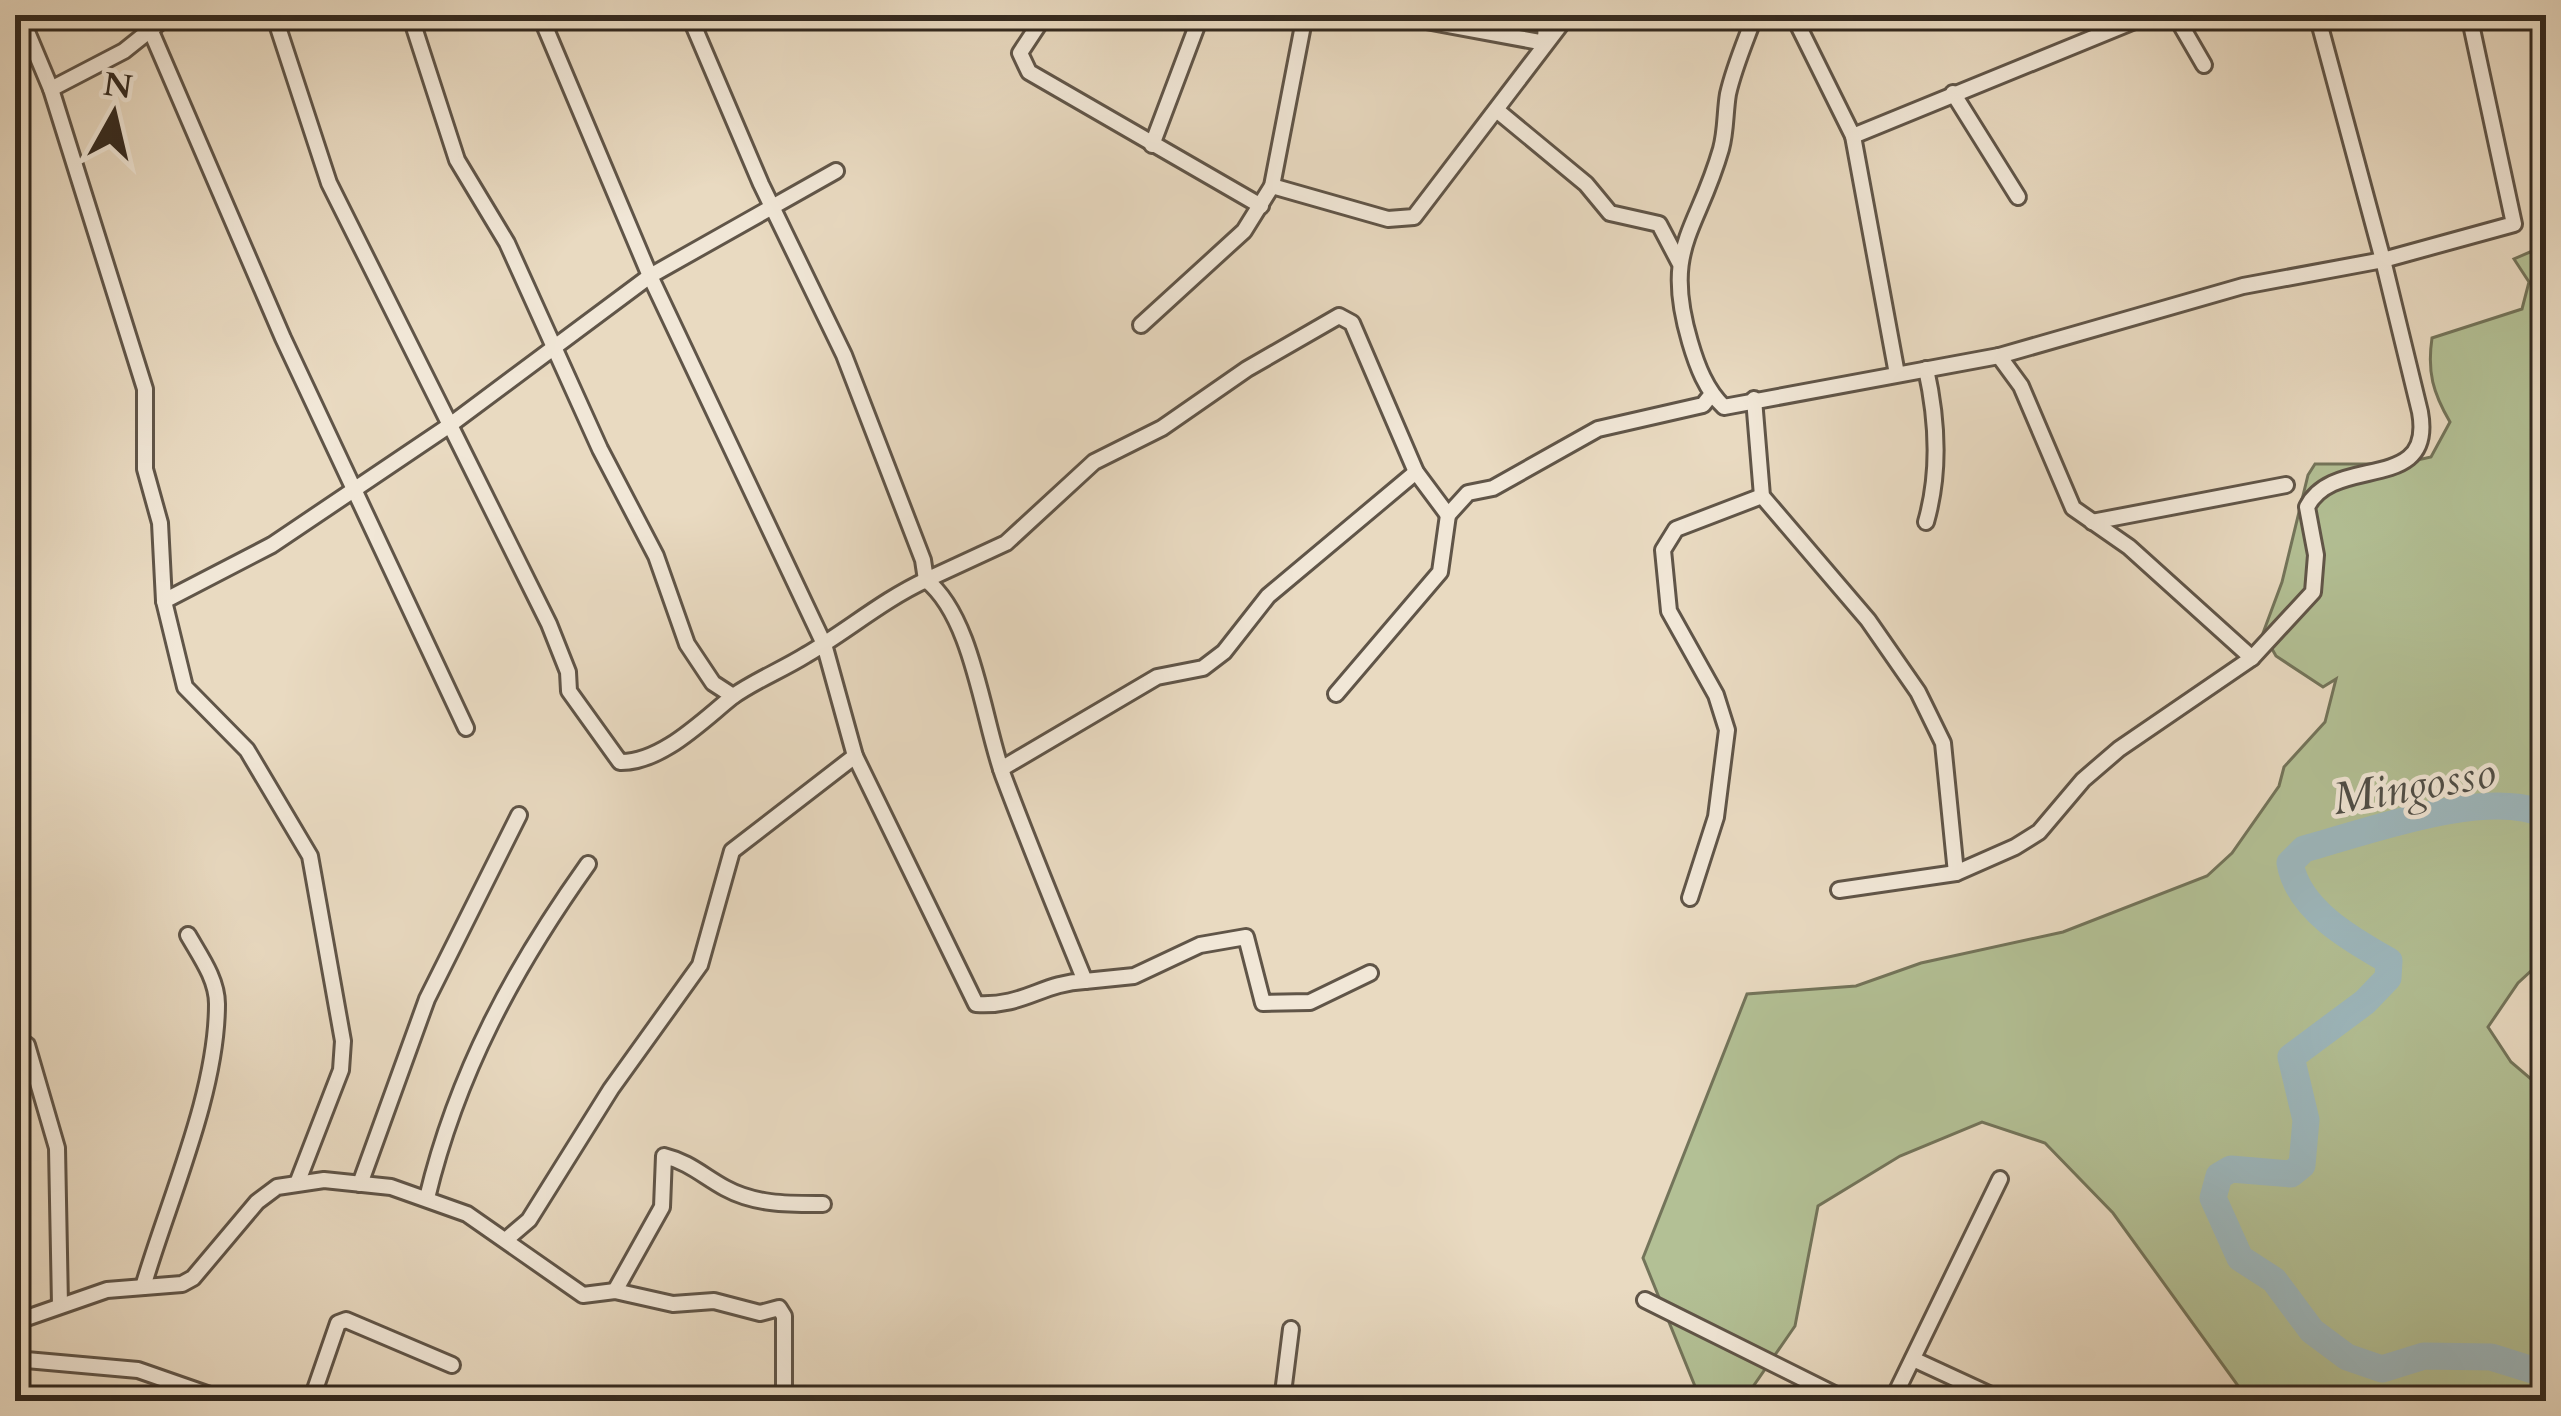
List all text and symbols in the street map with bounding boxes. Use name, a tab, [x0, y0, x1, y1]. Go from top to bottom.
north arrow	[54, 54, 174, 174]
text: N	[101, 62, 136, 110]
water label: Mingosso	[2328, 742, 2501, 830]

